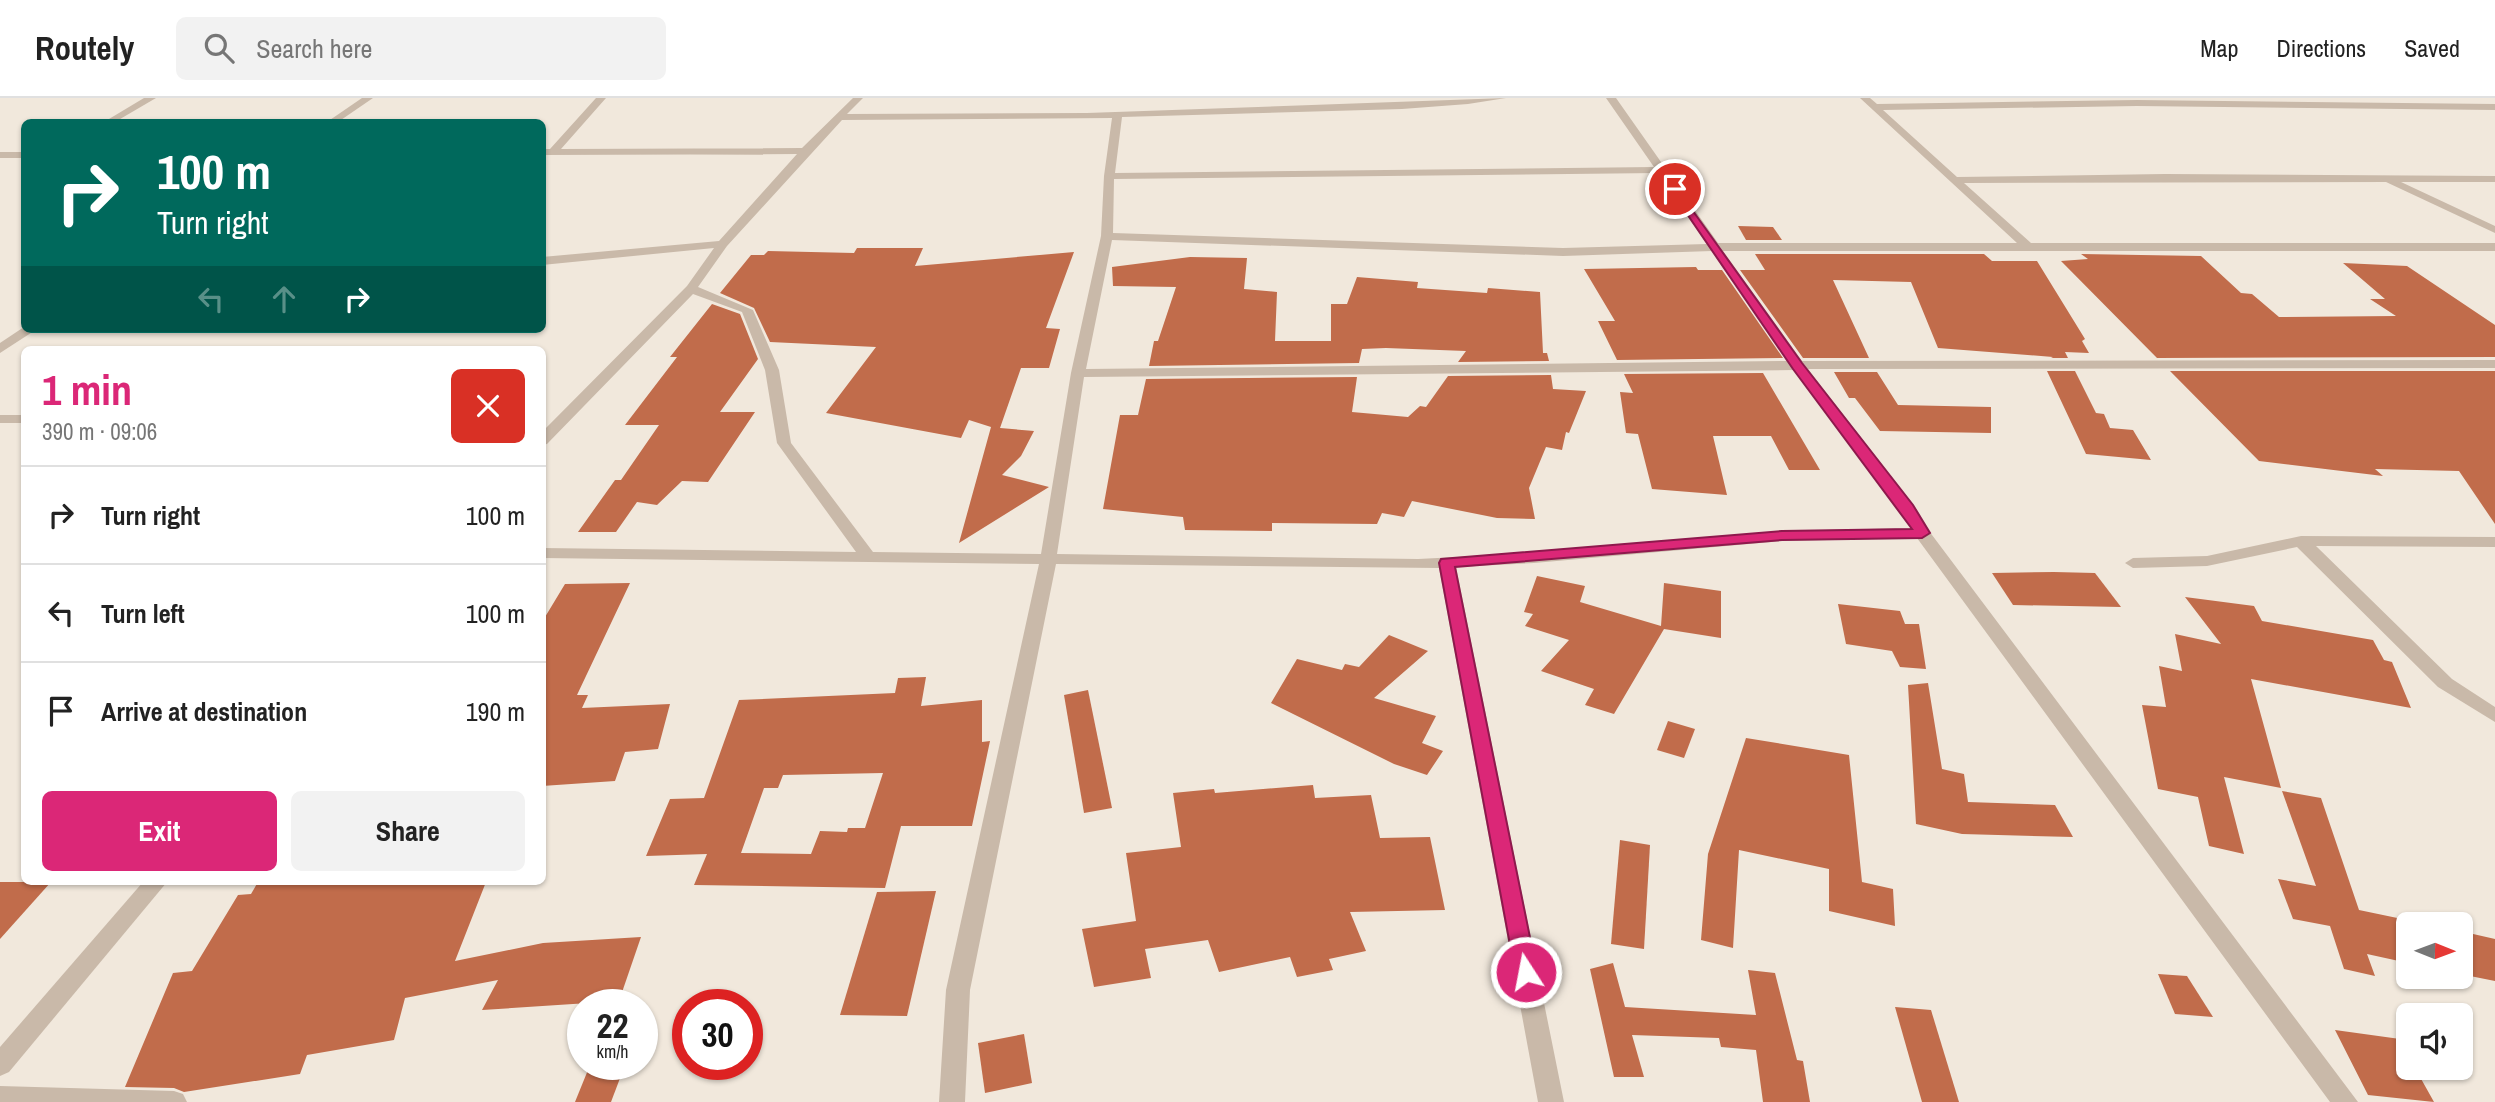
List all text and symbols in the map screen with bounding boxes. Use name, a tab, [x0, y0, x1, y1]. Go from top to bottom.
search box	[176, 17, 666, 80]
text: Routely	[35, 26, 134, 70]
icon: search	[200, 29, 238, 67]
text: Search here	[256, 31, 372, 66]
text: Map	[2200, 32, 2238, 64]
text: Directions	[2276, 32, 2366, 64]
text: Saved	[2404, 32, 2460, 64]
text: 100 m	[157, 138, 271, 204]
icon: right	[42, 147, 133, 238]
pin	[1645, 159, 1705, 219]
icon: arrive	[1656, 170, 1694, 208]
text: Turn right	[157, 201, 269, 244]
icon: left	[192, 280, 230, 318]
icon: ahead	[265, 280, 303, 318]
icon: right	[338, 280, 376, 318]
text: 1 min	[42, 362, 132, 418]
button: close	[451, 369, 525, 443]
text: 390 m · 09:06	[42, 416, 157, 447]
icon: right	[42, 496, 80, 534]
text: Turn right	[101, 498, 200, 533]
text: 100 m	[466, 498, 525, 533]
icon: left	[42, 594, 80, 632]
text: Turn left	[101, 596, 185, 631]
text: 100 m	[466, 596, 525, 631]
icon: arrive	[42, 692, 80, 730]
text: Arrive at destination	[101, 694, 307, 729]
text: 190 m	[466, 694, 525, 729]
button: Exit	[42, 791, 277, 871]
button: Share	[291, 791, 525, 871]
north arrow	[2396, 912, 2473, 989]
map controls	[2396, 912, 2473, 1080]
position arrow	[1489, 935, 1563, 1009]
speed limit sign: 30	[672, 989, 763, 1080]
text: 22	[597, 1002, 628, 1049]
button: sound	[2396, 1003, 2473, 1080]
text: km/h	[597, 1039, 629, 1064]

